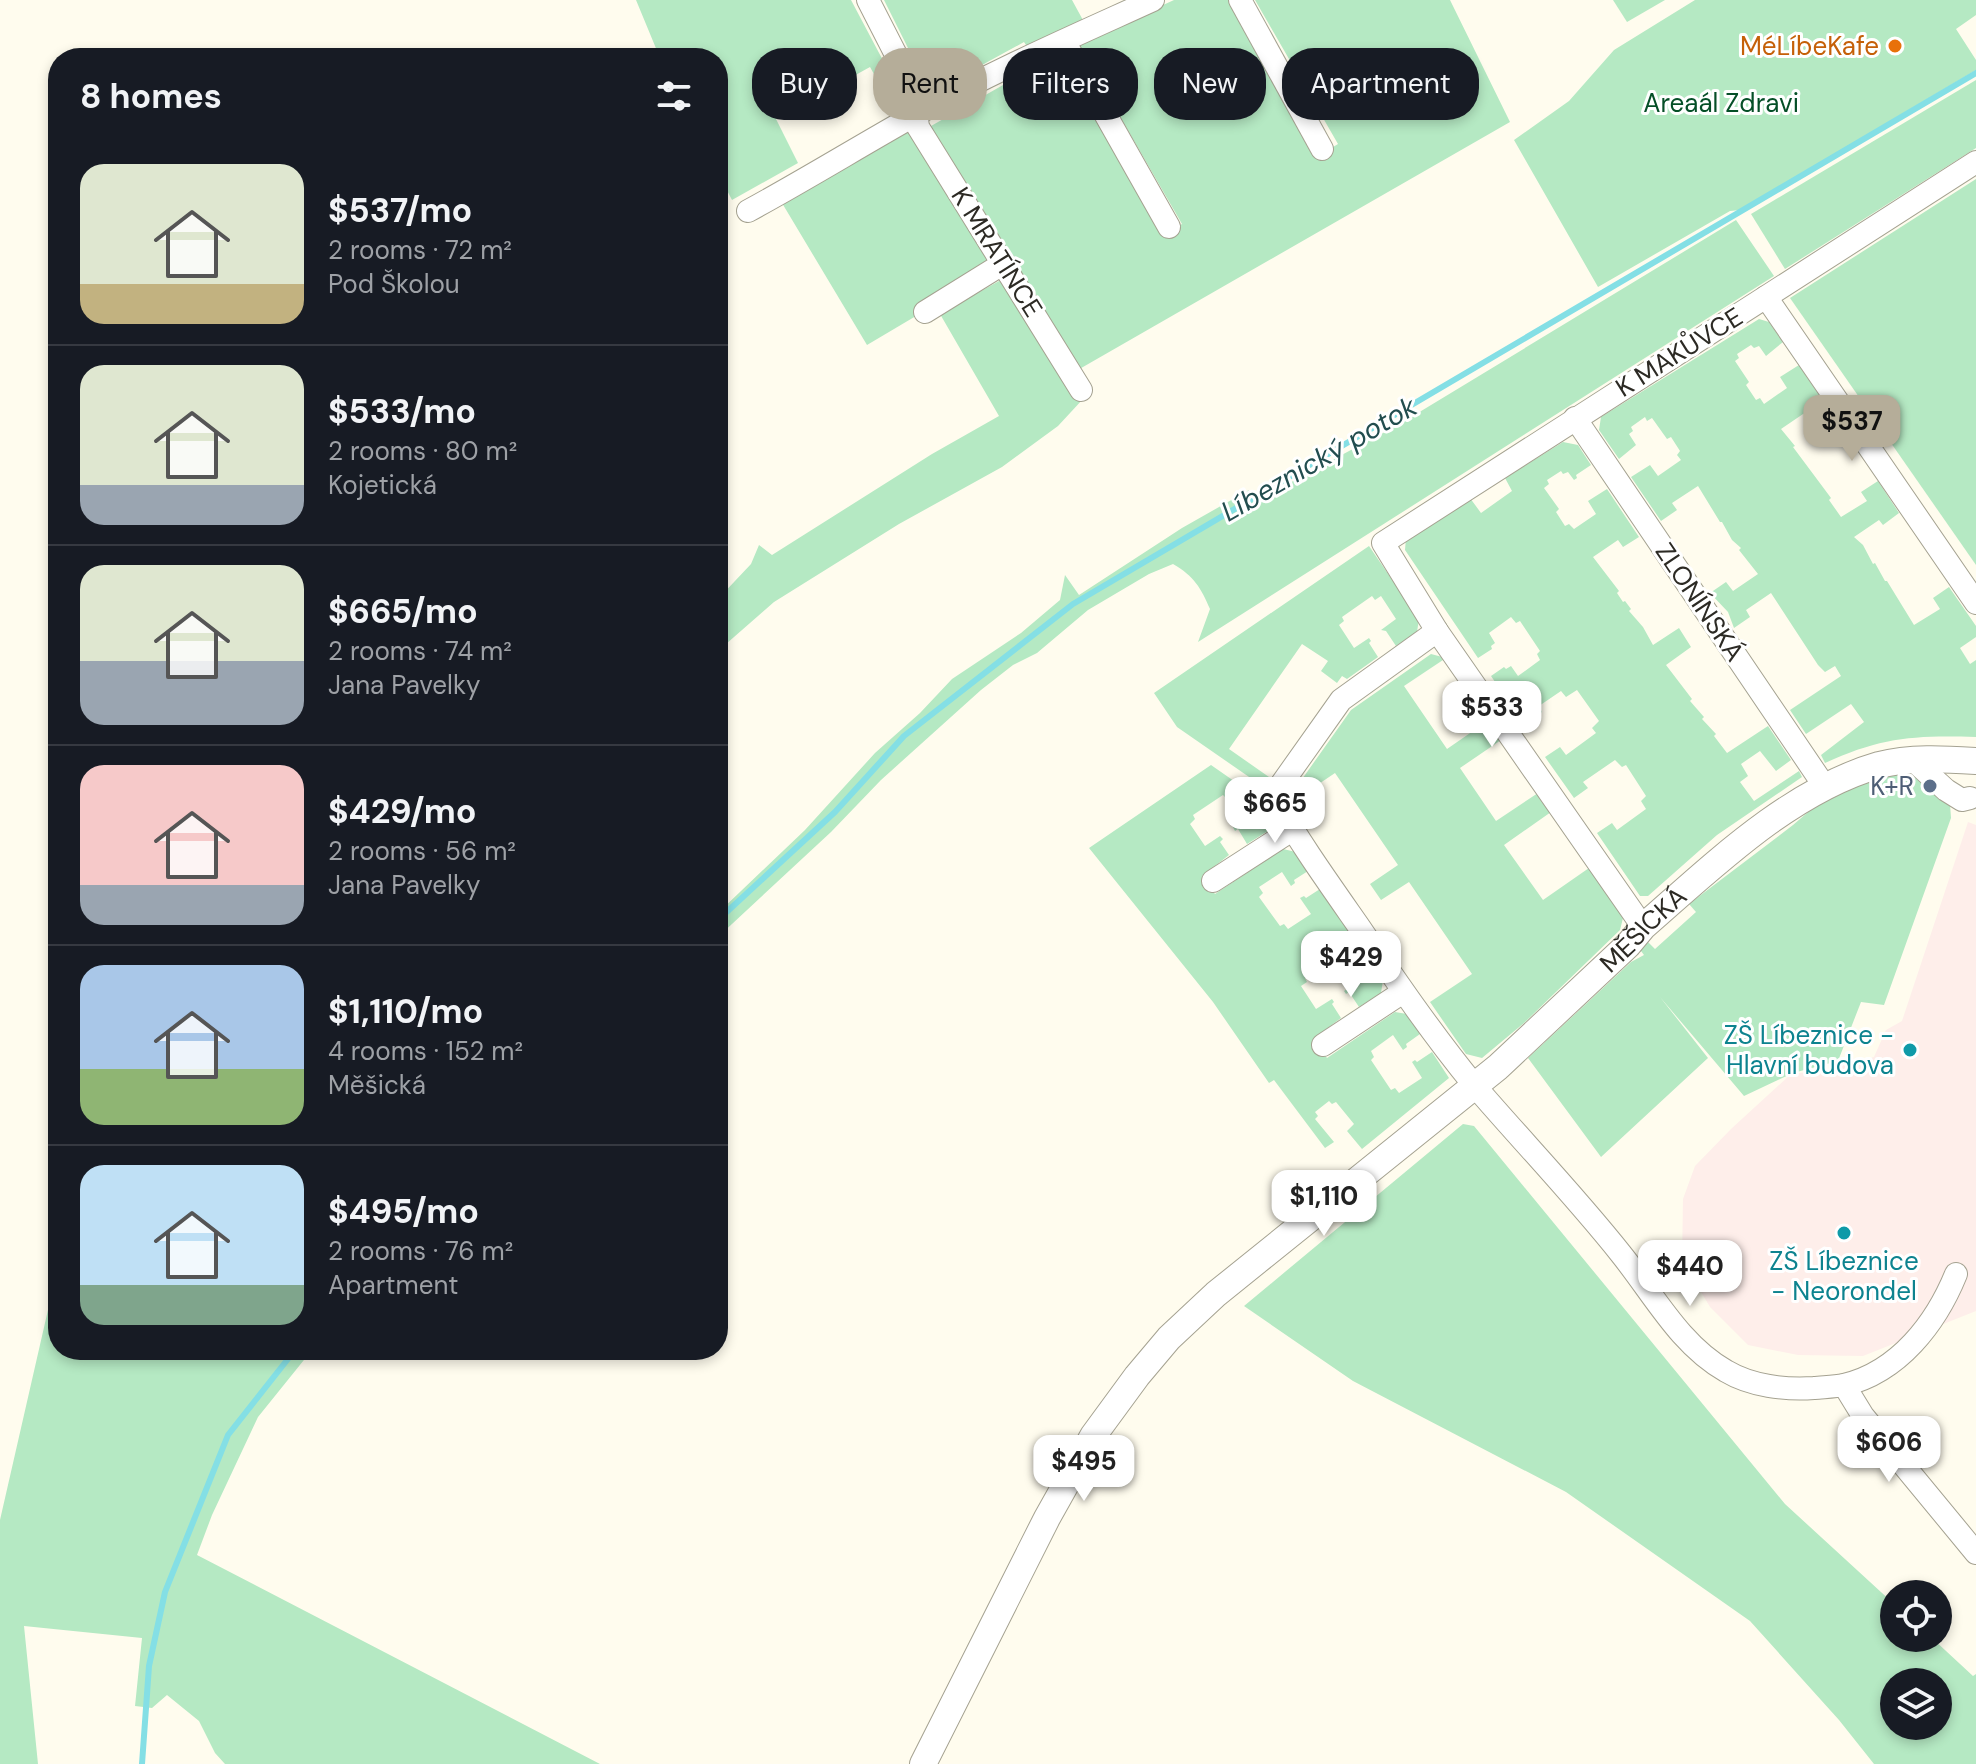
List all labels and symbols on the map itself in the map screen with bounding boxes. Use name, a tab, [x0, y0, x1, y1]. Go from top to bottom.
place label: MéLíbeKafe	[1740, 29, 1879, 63]
marker: MéLíbeKafe	[1886, 37, 1904, 55]
park label: Areaál Zdravi	[1643, 86, 1799, 120]
street label: K MRATÍNCE	[944, 181, 1050, 323]
street label: K MAKŮVCE	[1609, 299, 1749, 404]
water label: Líbeznický potok	[1214, 388, 1424, 530]
pin: $537	[1805, 395, 1899, 463]
street label: ZLONÍNSKÁ	[1648, 536, 1752, 668]
pin: $533	[1445, 681, 1539, 749]
place label: K+R	[1870, 769, 1914, 803]
pin: $665	[1228, 777, 1322, 845]
marker: K+R	[1921, 777, 1939, 795]
street label: MĚŠICKÁ	[1593, 879, 1694, 980]
pin: $429	[1304, 931, 1398, 999]
place label: ZŠ Líbeznice - Hlavní budova	[1724, 1018, 1894, 1082]
marker: ZŠ Líbeznice - Hlavní budova	[1901, 1041, 1919, 1059]
pin: $1,110	[1259, 1170, 1389, 1238]
marker: ZŠ Líbeznice - Neorondel	[1835, 1224, 1853, 1242]
pin: $440	[1643, 1240, 1737, 1308]
place label: ZŠ Líbeznice - Neorondel	[1769, 1244, 1919, 1308]
pin: $606	[1842, 1416, 1936, 1484]
pin: $495	[1037, 1435, 1131, 1503]

